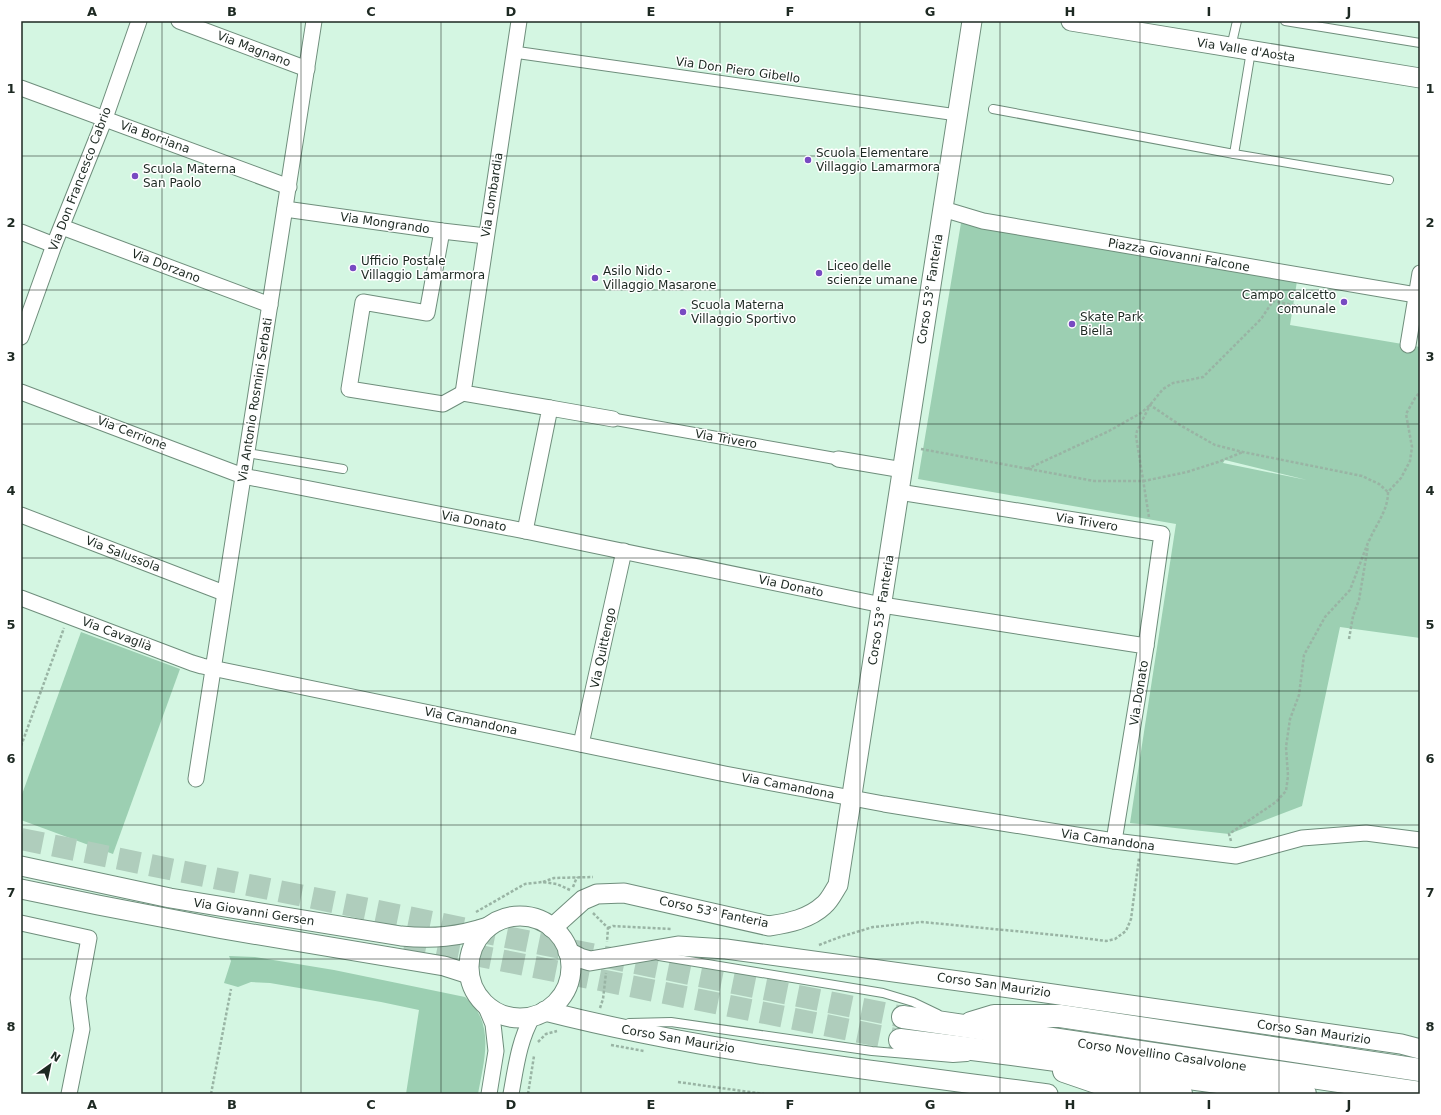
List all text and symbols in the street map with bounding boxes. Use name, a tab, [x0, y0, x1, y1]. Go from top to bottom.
text: A	[87, 4, 97, 19]
text: B	[227, 4, 237, 19]
text: C	[366, 4, 376, 19]
text: D	[506, 4, 517, 19]
text: E	[647, 4, 655, 19]
text: F	[786, 4, 794, 19]
text: G	[925, 4, 935, 19]
text: H	[1065, 4, 1075, 19]
text: I	[1207, 4, 1211, 19]
text: J	[1346, 4, 1351, 19]
street label: Via Magnano	[215, 29, 293, 69]
street label: Via Valle d'Aosta	[1196, 35, 1296, 65]
street label: Via Don Piero Gibello	[675, 54, 801, 86]
text: 1	[6, 81, 16, 96]
text: 1	[1425, 81, 1435, 96]
street label: Via Don Francesco Cabrio	[46, 105, 114, 253]
street label: Via Borriana	[118, 118, 192, 156]
place label: Scuola Elementare Villaggio Lamarmora	[816, 146, 940, 174]
street label: Via Lombardia	[478, 151, 506, 239]
marker: Scuola Elementare Villaggio Lamarmora	[803, 155, 813, 165]
place label: Scuola Materna San Paolo	[143, 162, 236, 190]
marker: Scuola Materna San Paolo	[130, 171, 140, 181]
street label: Via Mongrando	[339, 210, 431, 236]
text: 2	[6, 215, 16, 230]
text: 2	[1425, 215, 1435, 230]
street label: Corso 53° Fanteria	[914, 233, 946, 345]
street label: Piazza Giovanni Falcone	[1107, 236, 1251, 274]
street label: Via Dorzano	[130, 246, 202, 286]
place label: Ufficio Postale Villaggio Lamarmora	[361, 254, 485, 282]
place label: Liceo delle scienze umane	[827, 259, 917, 287]
marker: Ufficio Postale Villaggio Lamarmora	[348, 263, 358, 273]
place label: Asilo Nido - Villaggio Masarone	[603, 264, 716, 292]
marker: Liceo delle scienze umane	[814, 268, 824, 278]
marker: Asilo Nido - Villaggio Masarone	[590, 273, 600, 283]
place label: Campo calcetto comunale	[1242, 288, 1336, 316]
marker: Campo calcetto comunale	[1339, 297, 1349, 307]
place label: Scuola Materna Villaggio Sportivo	[691, 298, 796, 326]
marker: Scuola Materna Villaggio Sportivo	[678, 307, 688, 317]
place label: Skate Park Biella	[1080, 310, 1144, 338]
street label: Via Antonio Rosmini Serbati	[235, 317, 275, 483]
marker: Skate Park Biella	[1067, 319, 1077, 329]
text: 3	[6, 349, 16, 364]
text: 3	[1425, 349, 1435, 364]
street label: Via Cerrione	[95, 413, 169, 453]
street label: Via Trivero	[694, 427, 758, 451]
text: 4	[6, 483, 16, 498]
text: 4	[1425, 483, 1435, 498]
street label: Via Donato	[440, 508, 508, 534]
street label: Via Trivero	[1055, 510, 1119, 534]
street label: Via Salussola	[84, 533, 162, 575]
street label: Corso 53° Fanteria	[865, 554, 897, 666]
street label: Via Donato	[757, 572, 825, 600]
street label: Via Quittengo	[588, 606, 618, 690]
street label: Via Cavaglià	[80, 614, 154, 654]
text: 5	[6, 617, 16, 632]
text: 5	[1425, 617, 1435, 632]
street label: Via Donato	[1127, 659, 1151, 727]
street label: Via Camandona	[423, 704, 519, 738]
text: 6	[6, 751, 16, 766]
text: 6	[1425, 751, 1435, 766]
street label: Via Camandona	[740, 770, 836, 802]
street label: Via Camandona	[1060, 826, 1156, 854]
text: 7	[6, 885, 16, 900]
text: 7	[1425, 885, 1435, 900]
street label: Corso 53° Fanteria	[658, 894, 770, 930]
street label: Via Giovanni Gersen	[193, 896, 315, 928]
street label: Corso San Maurizio	[936, 970, 1052, 1000]
street label: Corso San Maurizio	[1256, 1017, 1372, 1047]
text: 8	[6, 1019, 16, 1034]
text: 8	[1425, 1019, 1435, 1034]
street label: Corso San Maurizio	[620, 1022, 736, 1056]
street label: Corso Novellino Casalvolone	[1077, 1036, 1247, 1074]
north arrow	[30, 1045, 70, 1085]
text: N	[48, 1049, 63, 1065]
text: A	[87, 1097, 97, 1112]
text: B	[227, 1097, 237, 1112]
text: C	[366, 1097, 376, 1112]
text: D	[506, 1097, 517, 1112]
text: E	[647, 1097, 655, 1112]
text: F	[786, 1097, 794, 1112]
text: G	[925, 1097, 935, 1112]
text: H	[1065, 1097, 1075, 1112]
text: I	[1207, 1097, 1211, 1112]
text: J	[1346, 1097, 1351, 1112]

